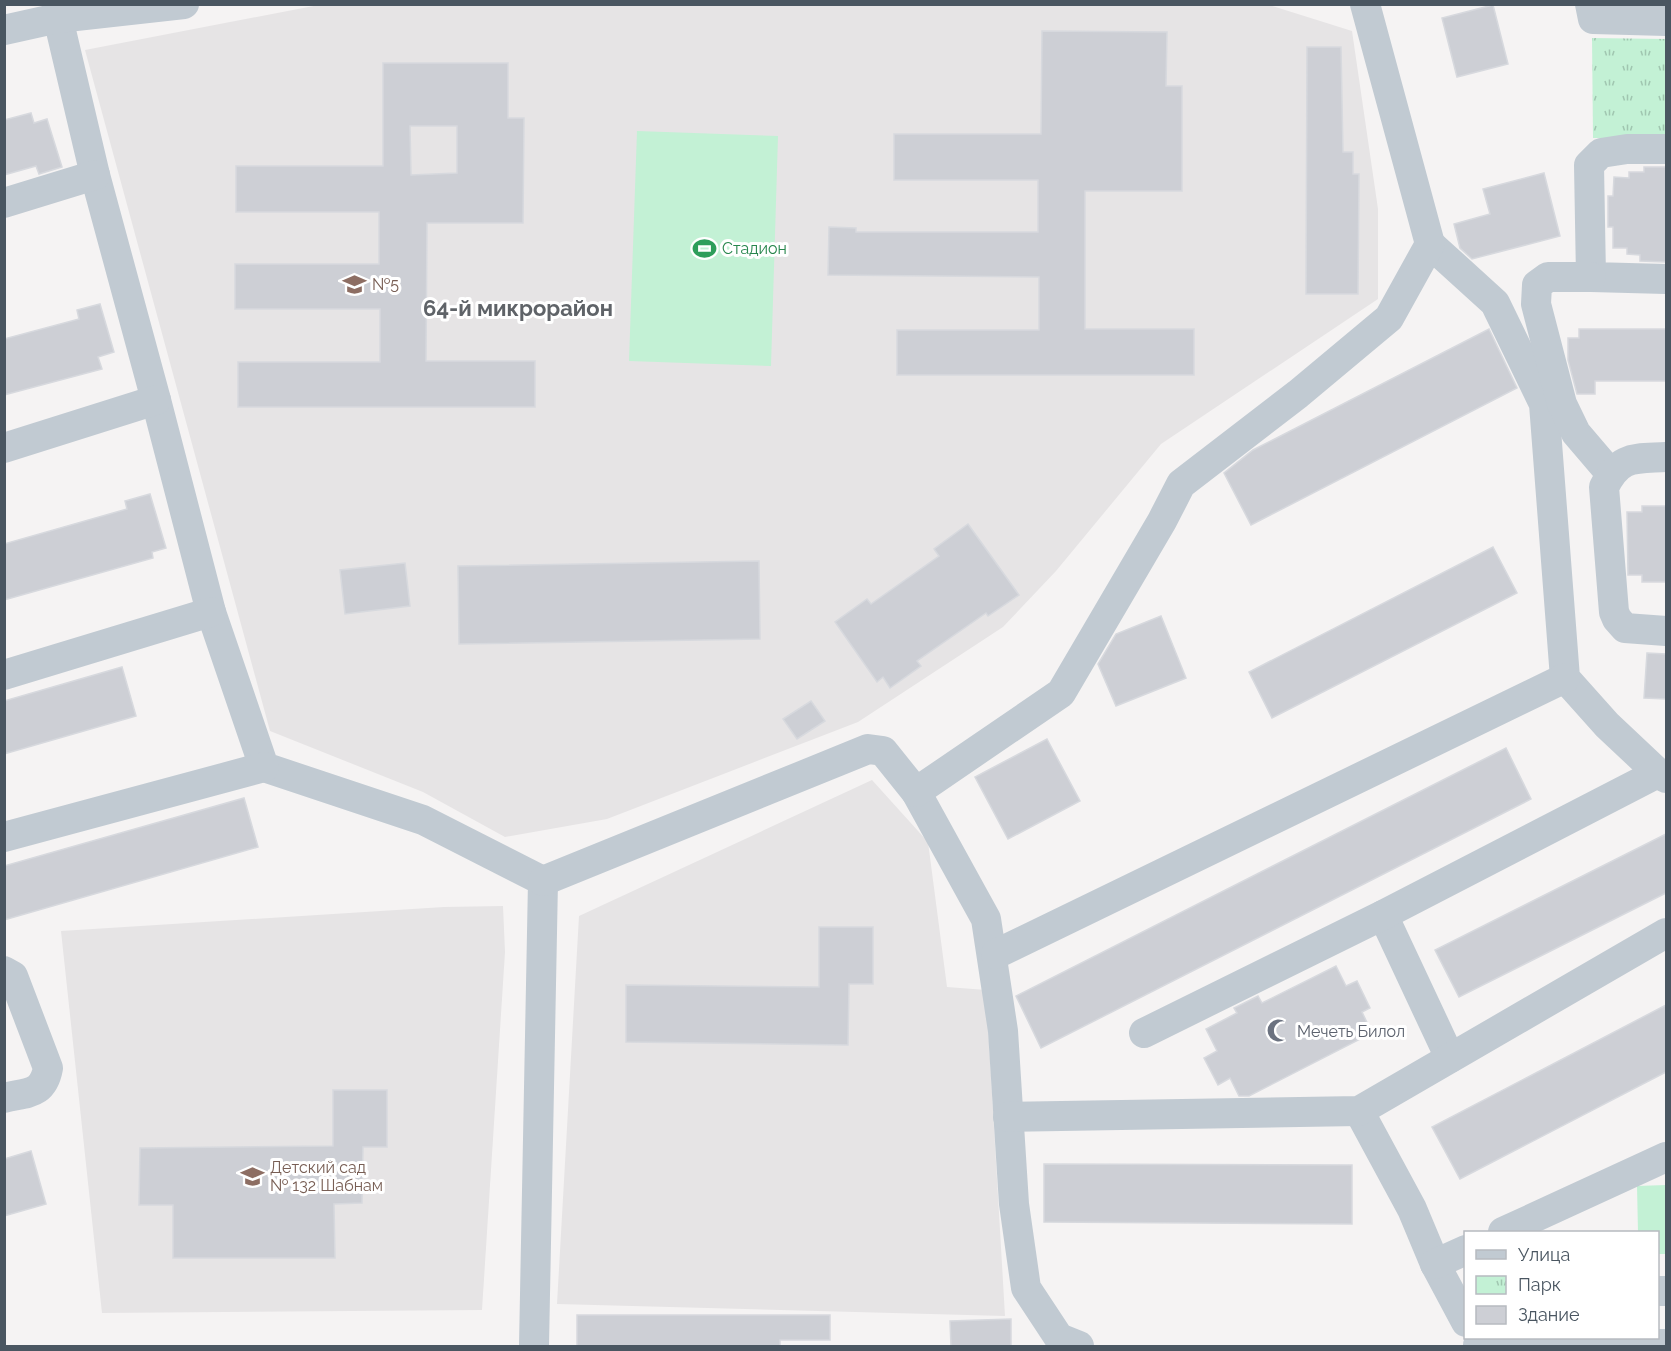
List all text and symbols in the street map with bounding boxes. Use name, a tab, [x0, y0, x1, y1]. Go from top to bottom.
sports icon: Стадион	[691, 235, 717, 261]
place label: Стадион	[722, 239, 787, 258]
school or university icon: №5	[341, 271, 367, 297]
place label: №5	[372, 275, 399, 294]
district label: 64-й микрорайон	[423, 295, 613, 321]
mosque icon: Мечеть Билол	[1266, 1018, 1292, 1044]
place label: Мечеть Билол	[1297, 1022, 1405, 1041]
place label: Детский сад № 132 Шабнам	[270, 1158, 383, 1195]
school or university icon: Детский сад № 132 Шабнам	[239, 1163, 265, 1189]
legend	[1464, 1231, 1659, 1339]
text: Улица	[1518, 1244, 1570, 1265]
text: Парк	[1518, 1274, 1561, 1295]
text: Здание	[1518, 1304, 1580, 1325]

